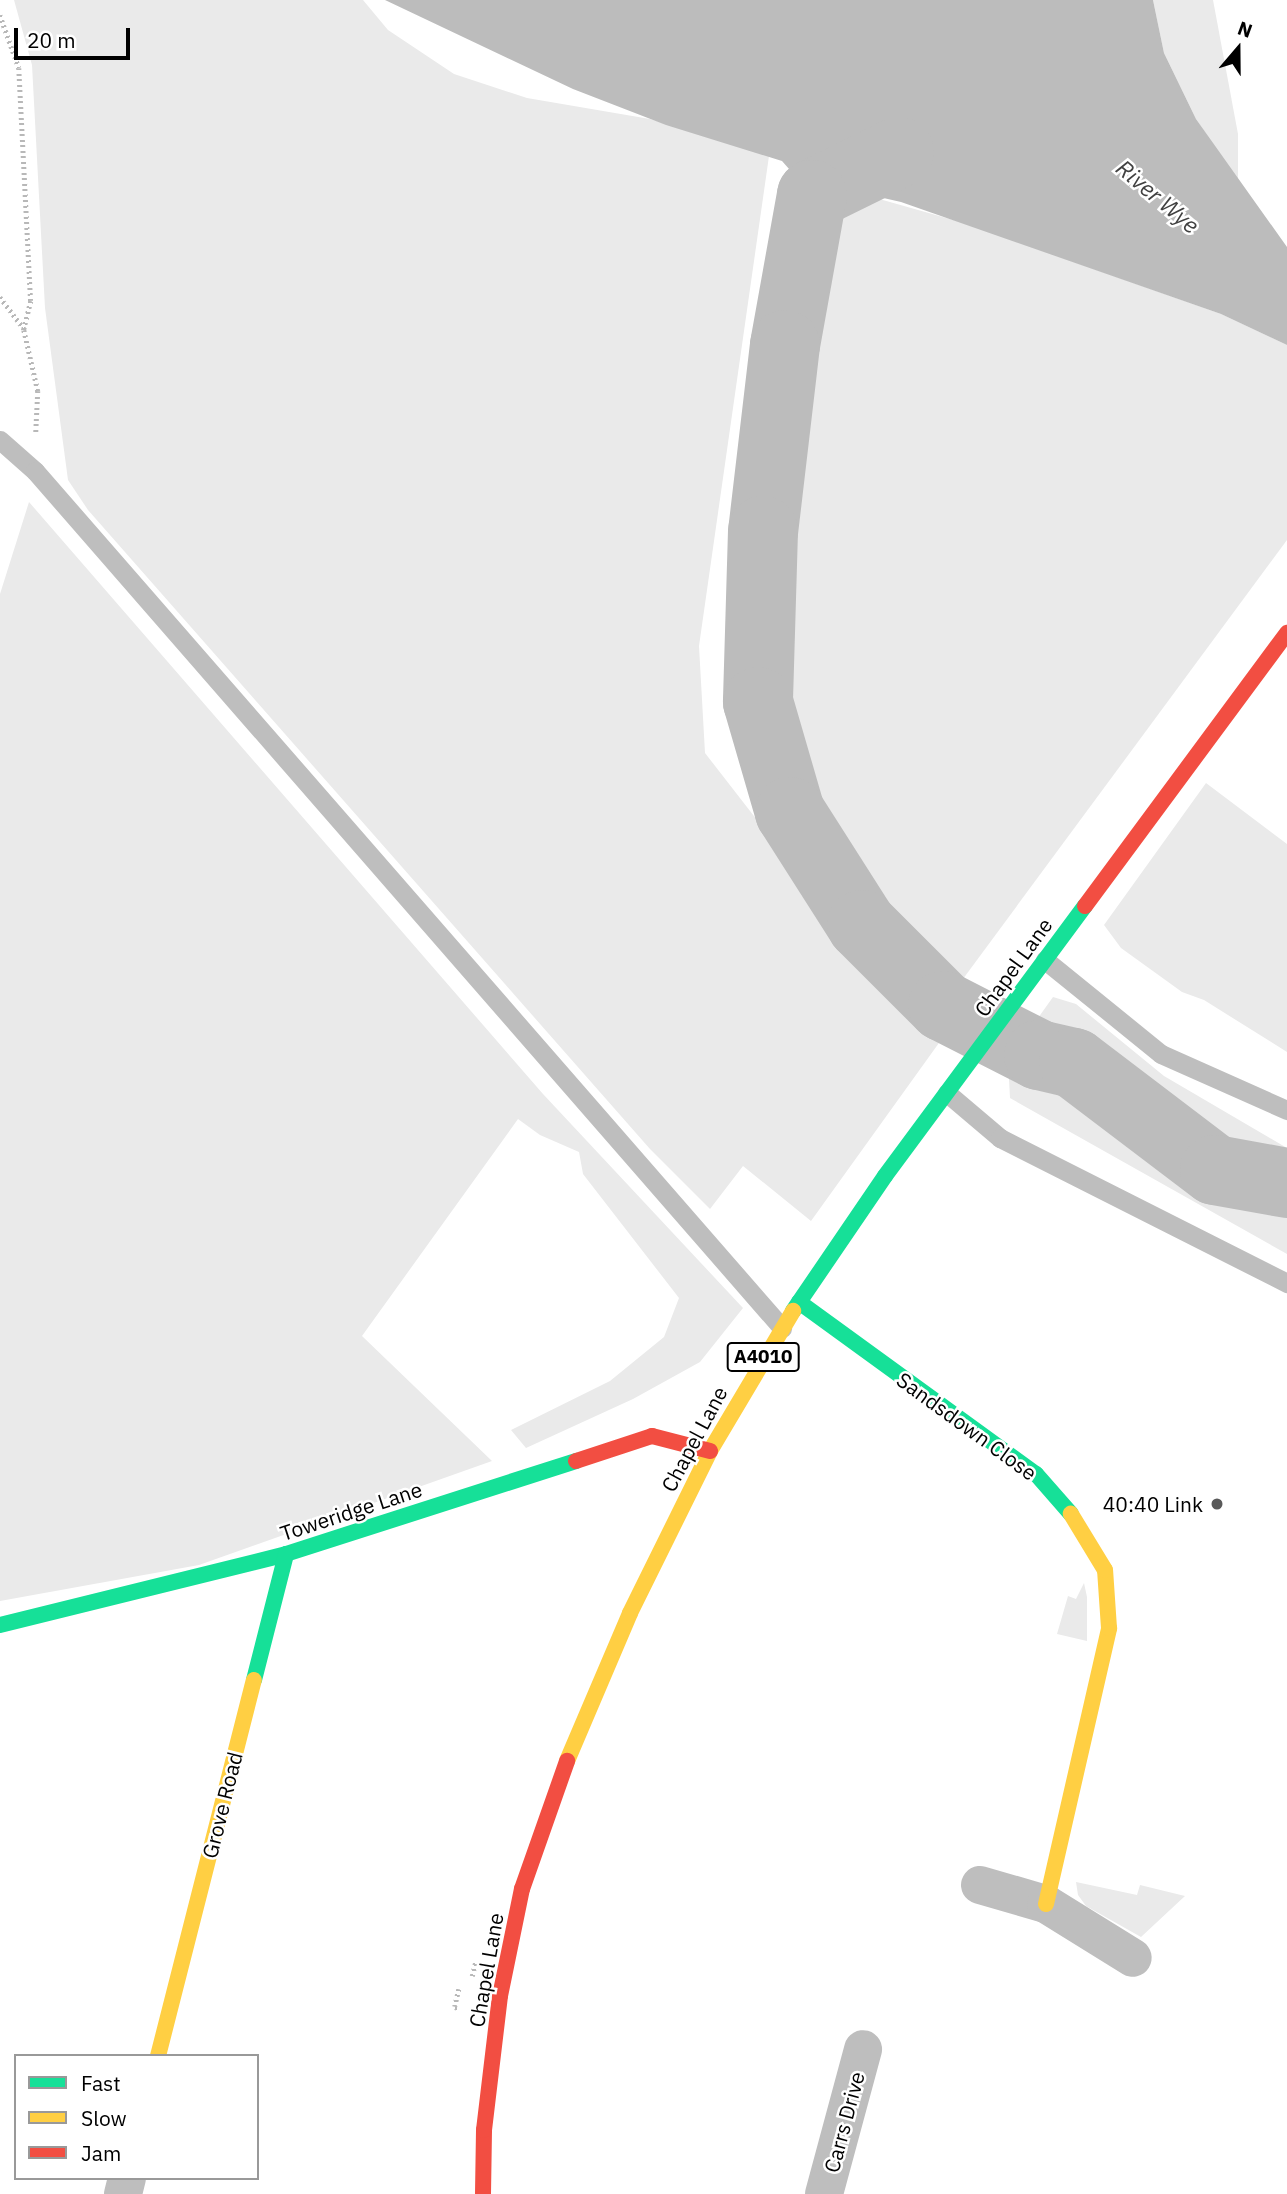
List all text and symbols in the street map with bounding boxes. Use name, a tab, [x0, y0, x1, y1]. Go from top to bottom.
scale bar	[18, 14, 133, 58]
north arrow	[1203, 14, 1273, 84]
text: N	[1235, 16, 1256, 43]
text: 20 m	[27, 26, 76, 54]
water label: River Wye	[1111, 153, 1205, 239]
street label: Chapel Lane	[969, 913, 1057, 1021]
road number: A4010	[726, 1342, 800, 1372]
street label: Sandsdown Close	[892, 1367, 1042, 1485]
street label: Chapel Lane	[656, 1382, 732, 1496]
street label: Toweridge Lane	[277, 1476, 425, 1546]
place label: 40:40 Link	[1103, 1491, 1203, 1517]
marker: 40:40 Link	[1209, 1496, 1225, 1512]
street label: Grove Road	[197, 1749, 247, 1861]
street label: Chapel Lane	[464, 1911, 508, 2029]
legend	[14, 2054, 259, 2180]
text: Fast	[81, 2069, 121, 2097]
street label: Carrs Drive	[818, 2069, 870, 2175]
text: Slow	[81, 2104, 127, 2132]
text: Jam	[81, 2139, 121, 2167]

